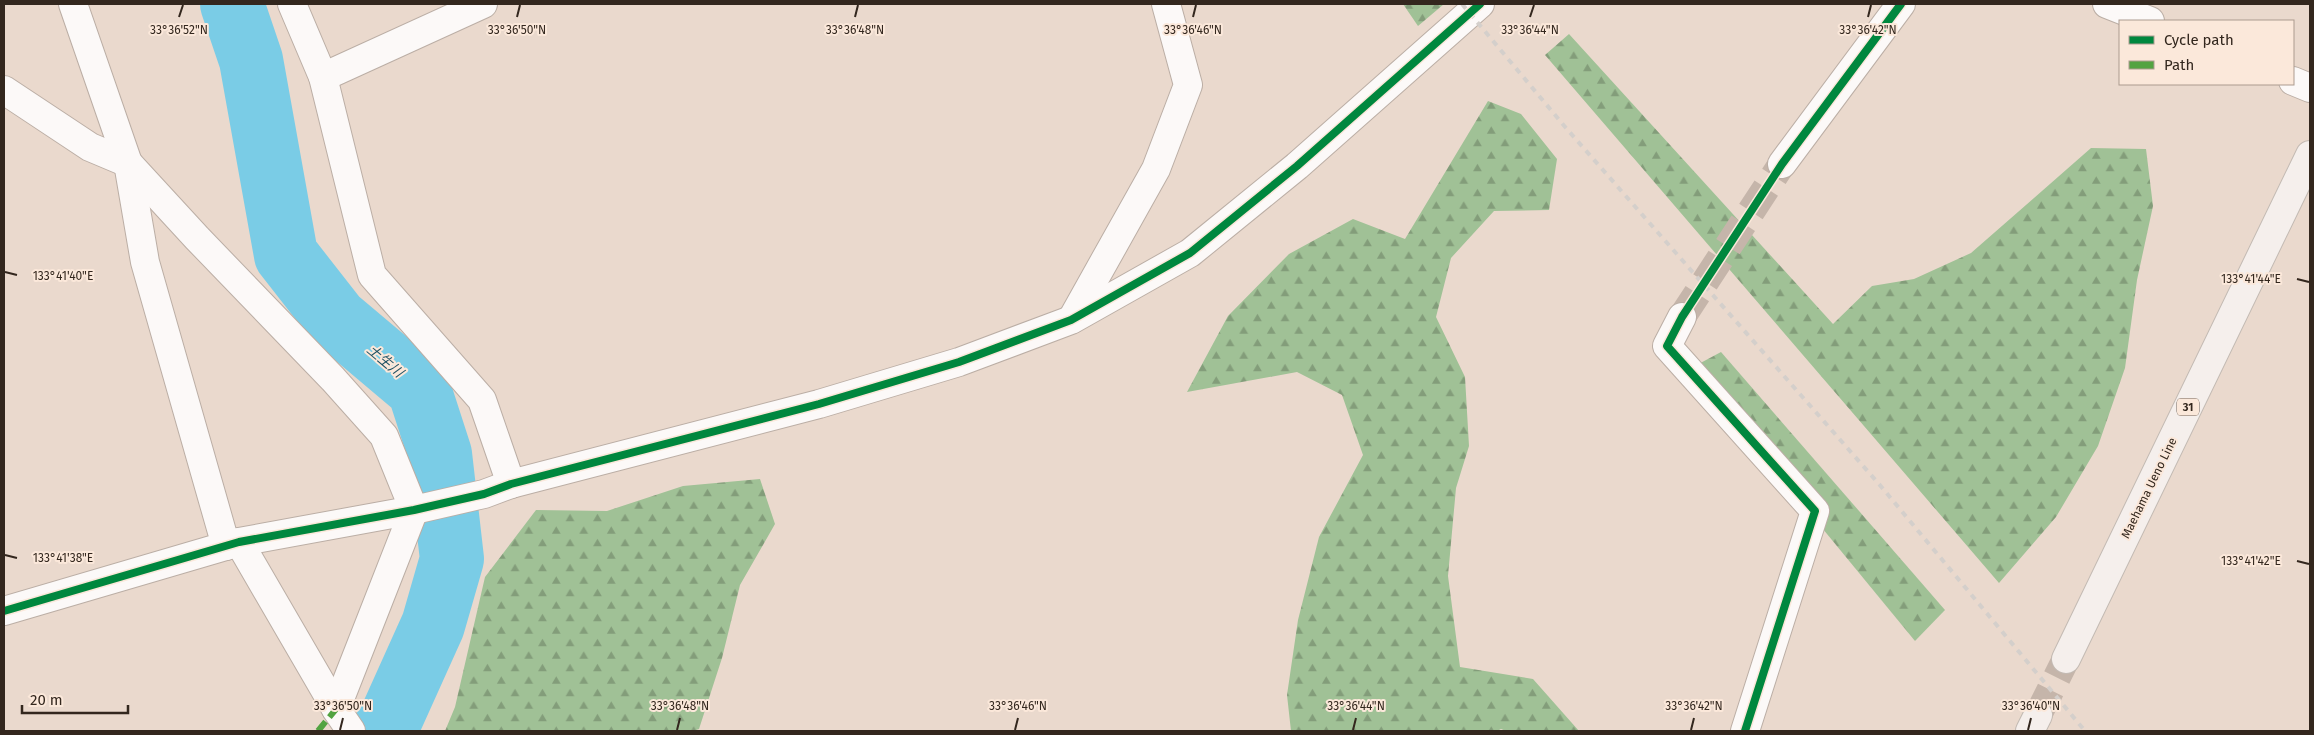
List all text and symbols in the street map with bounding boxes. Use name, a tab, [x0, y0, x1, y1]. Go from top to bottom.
legend	[2119, 20, 2294, 85]
text: 33°36'52"N	[150, 23, 208, 37]
text: 33°36'50"N	[488, 23, 546, 37]
text: 33°36'48"N	[826, 23, 884, 37]
text: 33°36'46"N	[1164, 23, 1222, 37]
text: 33°36'44"N	[1501, 23, 1559, 37]
text: 33°36'42"N	[1839, 23, 1897, 37]
text: Cycle path	[2164, 31, 2234, 49]
text: Path	[2164, 56, 2194, 74]
text: 133°41'40"E	[33, 269, 93, 283]
text: 133°41'44"E	[2221, 272, 2281, 286]
water label: 土生川	[363, 341, 408, 382]
road number: 31	[2177, 398, 2199, 416]
street label: Maehama Ueno Line	[2118, 435, 2180, 541]
text: 133°41'38"E	[33, 551, 93, 565]
text: 133°41'42"E	[2221, 554, 2281, 568]
scale bar	[22, 682, 129, 714]
text: 20 m	[30, 691, 63, 709]
text: 33°36'50"N	[314, 699, 372, 713]
text: 33°36'48"N	[651, 699, 709, 713]
text: 33°36'46"N	[989, 699, 1047, 713]
text: 33°36'44"N	[1327, 699, 1385, 713]
text: 33°36'42"N	[1665, 699, 1723, 713]
text: 33°36'40"N	[2002, 699, 2060, 713]

